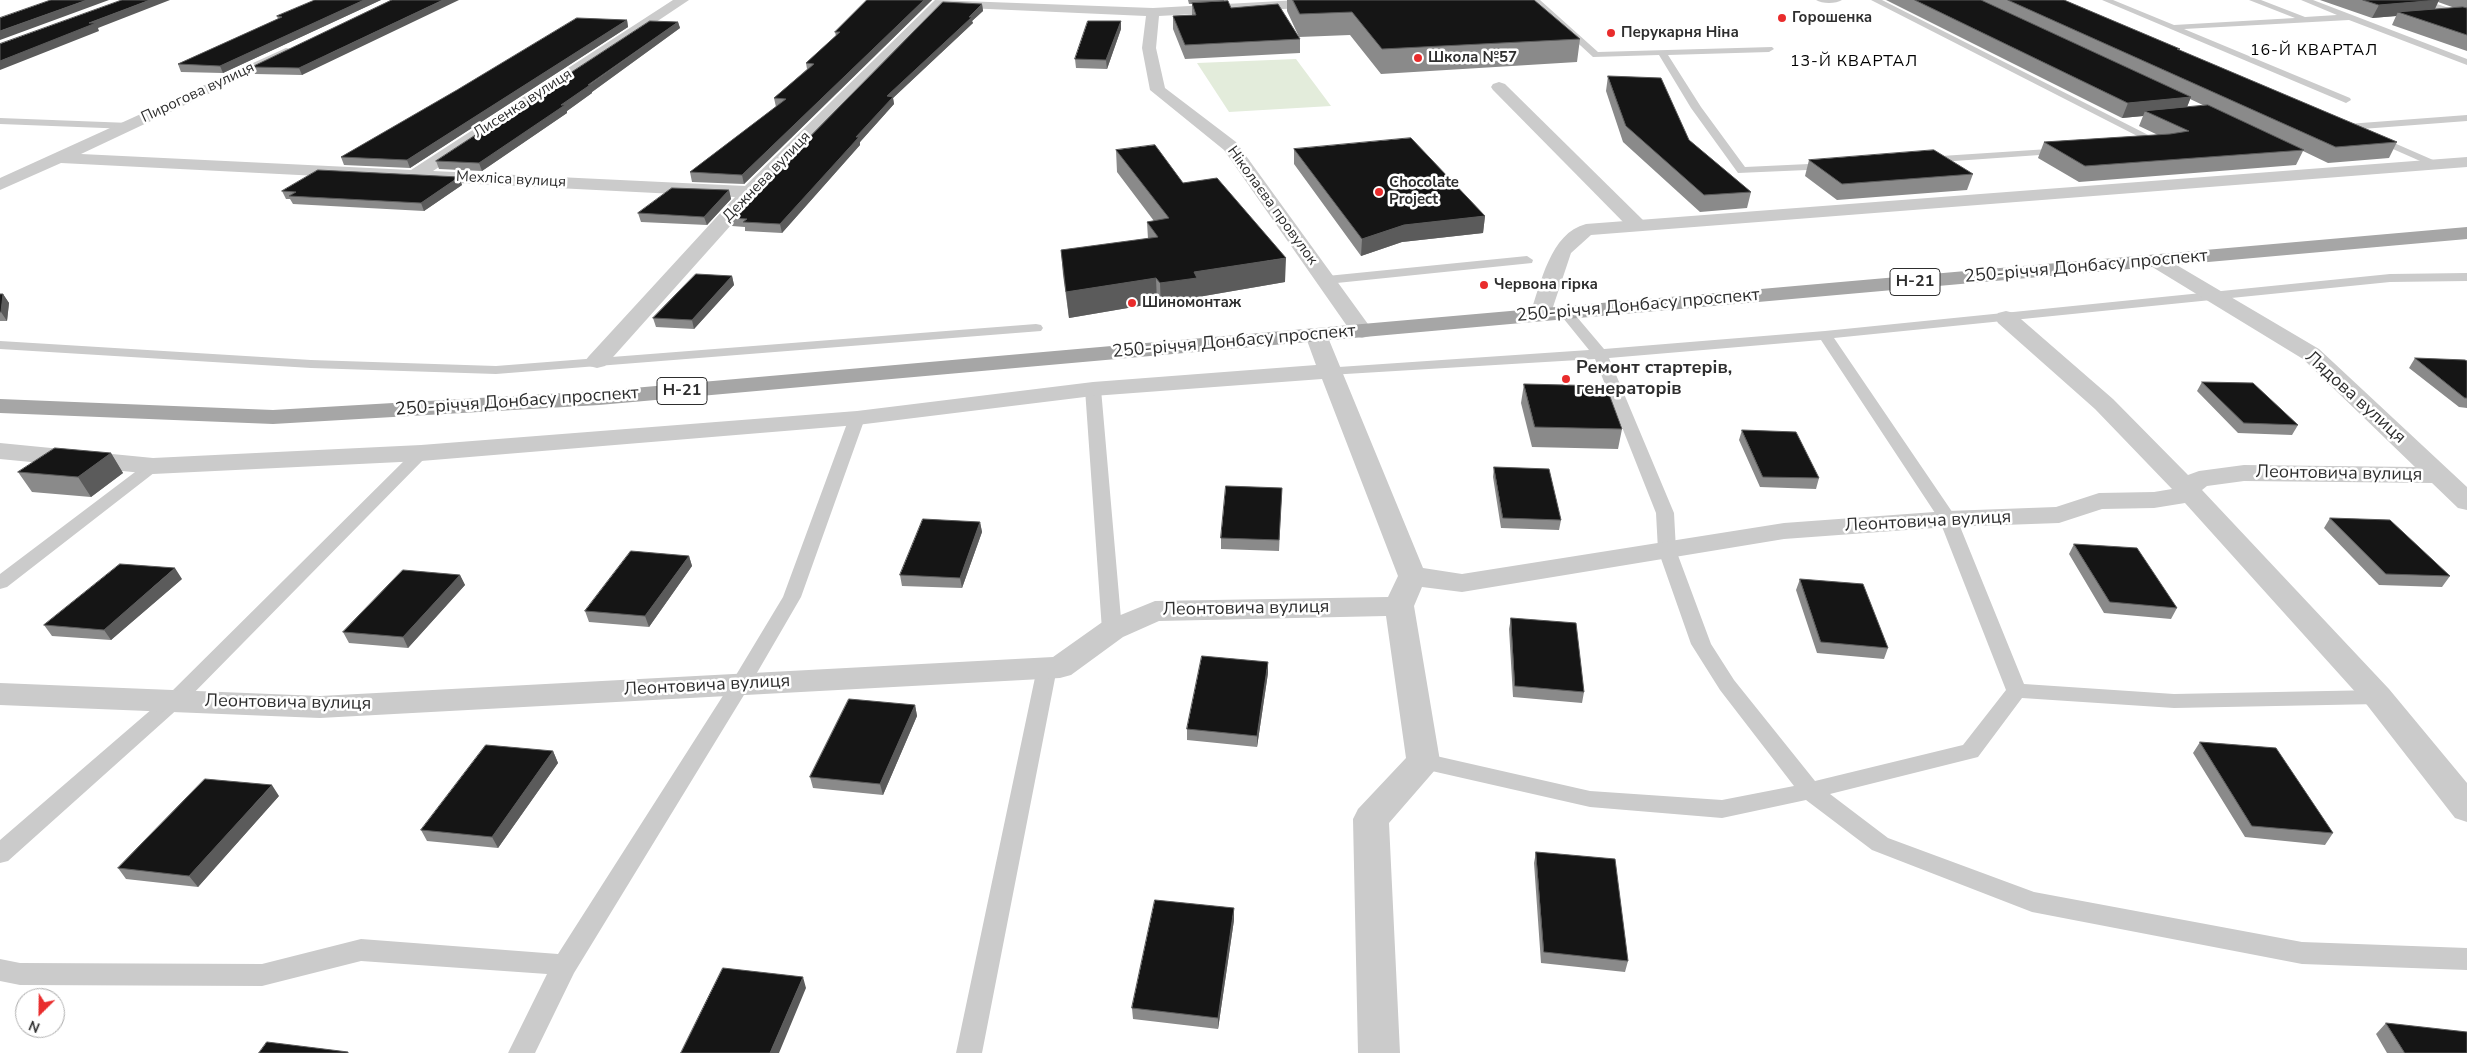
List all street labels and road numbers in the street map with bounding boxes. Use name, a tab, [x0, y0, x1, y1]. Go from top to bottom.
street label: Пирогова вулиця	[139, 59, 257, 127]
street label: Лисенка вулиця	[470, 65, 576, 143]
street label: Дежнева вулиця	[719, 128, 815, 226]
street label: Ніколаєва провулок	[1223, 143, 1321, 269]
street label: Мехліса вулиця	[456, 168, 566, 192]
street label: 250-річчя Донбасу проспект	[1963, 246, 2209, 288]
road number: Н-21	[1890, 268, 1940, 296]
street label: 250-річчя Донбасу проспект	[1515, 285, 1761, 327]
street label: 250-річчя Донбасу проспект	[1111, 321, 1357, 363]
street label: Лядова вулиця	[2300, 347, 2410, 449]
road number: Н-21	[657, 378, 707, 404]
street label: 250-річчя Донбасу проспект	[394, 383, 640, 421]
street label: Леонтовича вулиця	[2255, 462, 2423, 486]
street label: Леонтовича вулиця	[1844, 507, 2012, 537]
street label: Леонтовича вулиця	[1162, 597, 1330, 621]
street label: Леонтовича вулиця	[623, 671, 791, 701]
street label: Леонтовича вулиця	[204, 691, 372, 715]

